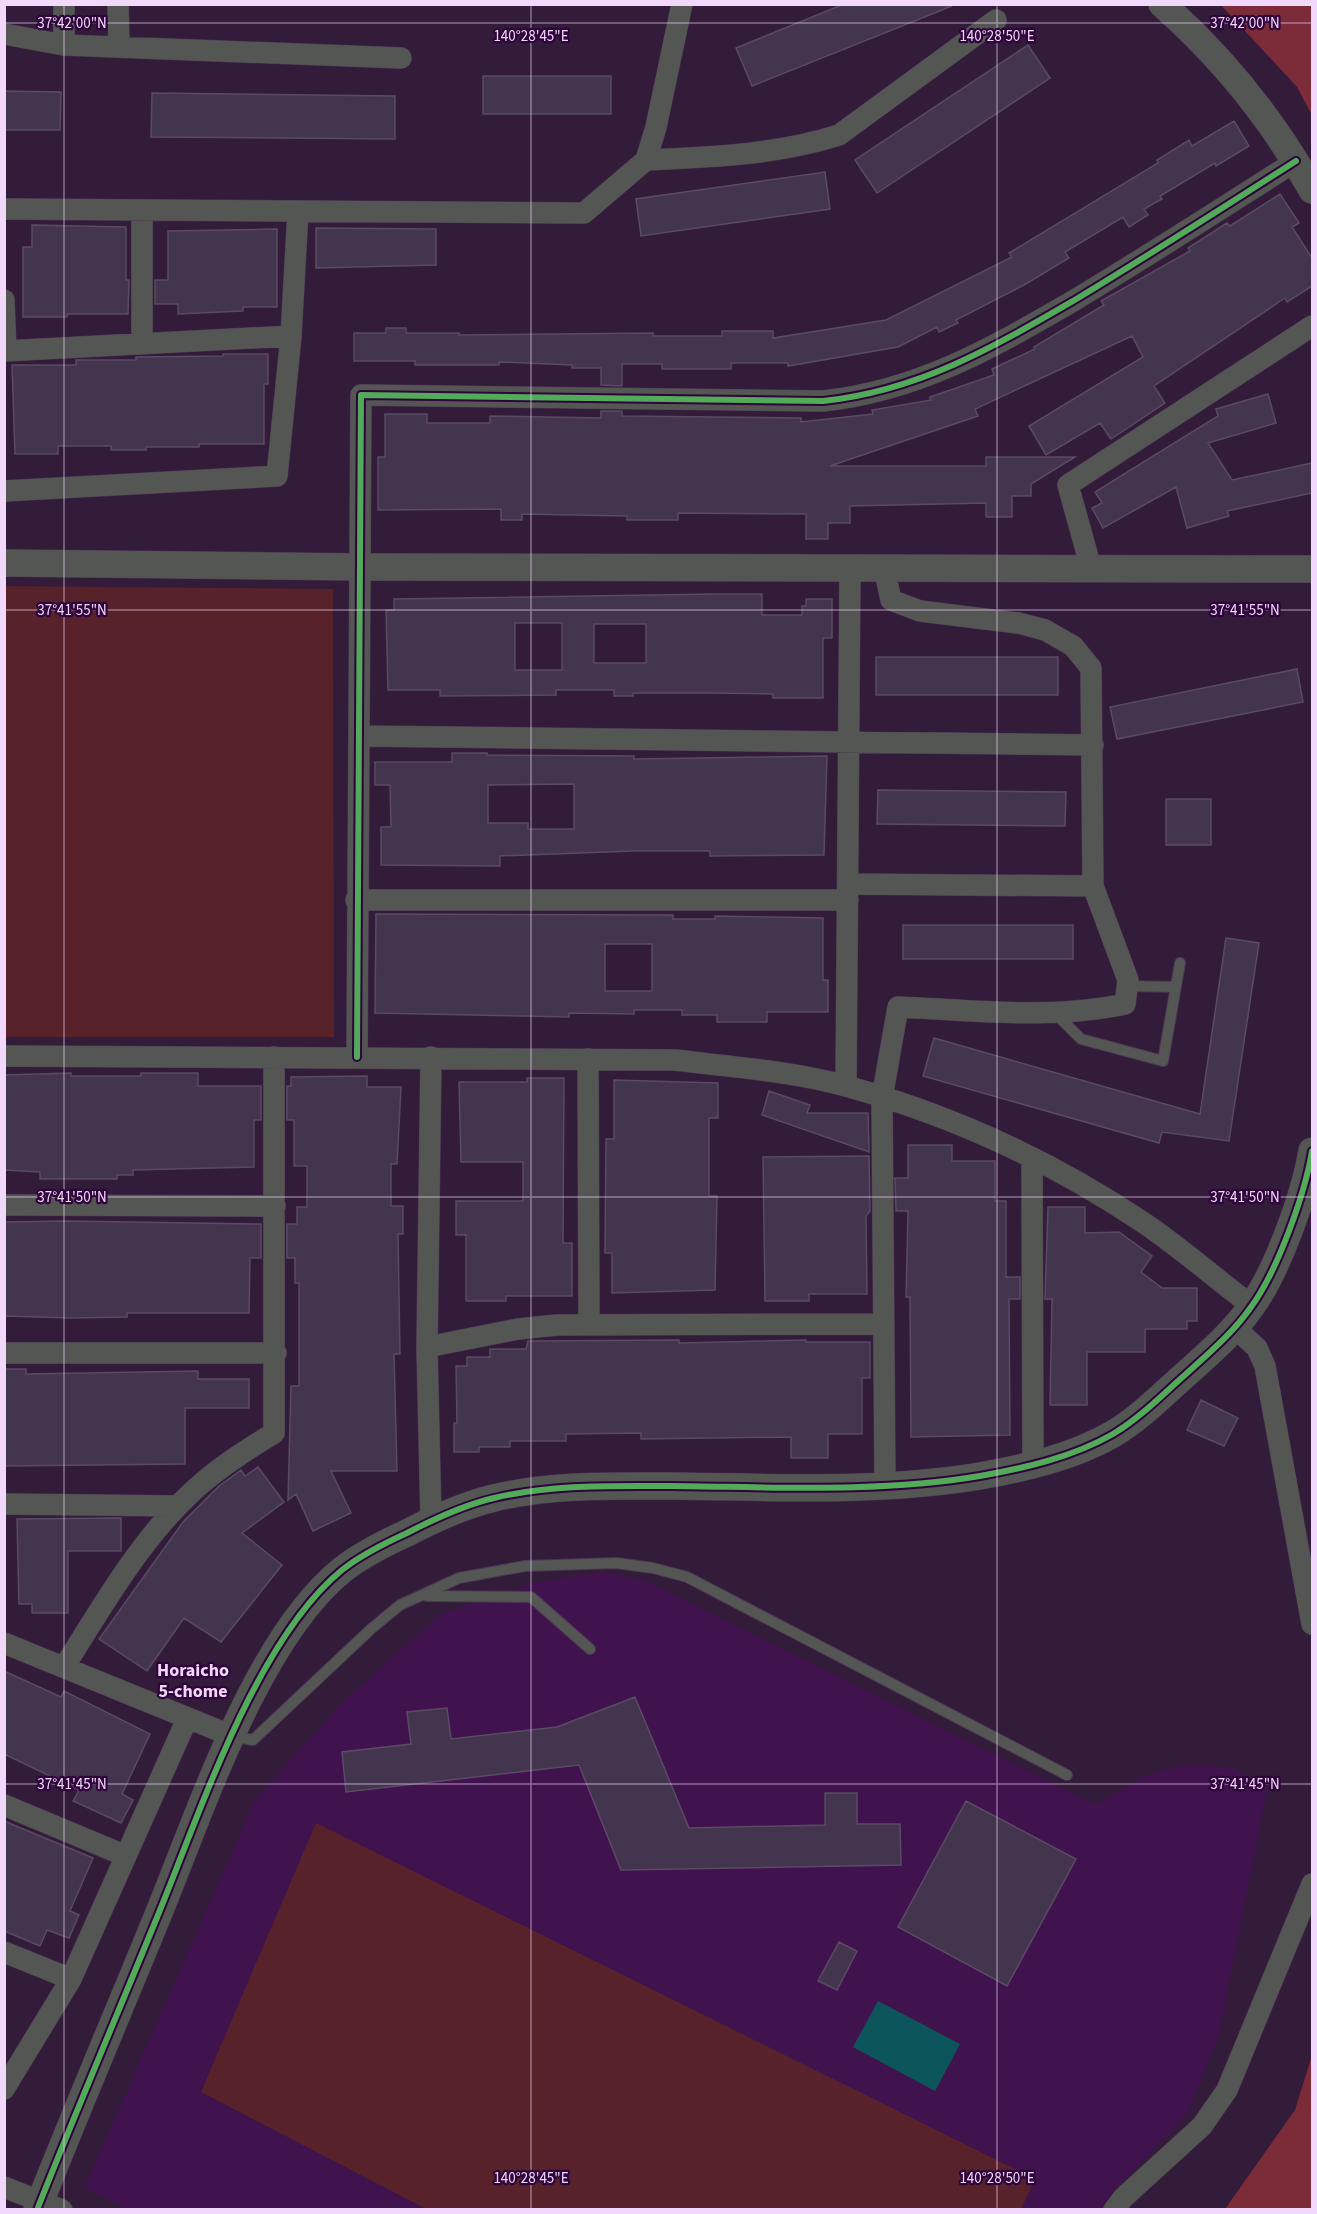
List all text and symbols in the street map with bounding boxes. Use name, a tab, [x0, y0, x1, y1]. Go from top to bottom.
text: 37°42'00"N	[37, 13, 107, 34]
text: 37°42'00"N	[1210, 13, 1280, 34]
text: 140°28'45"E	[493, 26, 569, 47]
text: 140°28'50"E	[959, 26, 1035, 47]
text: 37°41'55"N	[37, 600, 107, 621]
text: 37°41'55"N	[1210, 600, 1280, 621]
text: 37°41'50"N	[37, 1187, 107, 1208]
text: 37°41'50"N	[1210, 1187, 1280, 1208]
district label: Horaicho 5-chome	[157, 1658, 229, 1704]
text: 37°41'45"N	[37, 1774, 107, 1795]
text: 37°41'45"N	[1210, 1774, 1280, 1795]
text: 140°28'45"E	[493, 2168, 569, 2189]
text: 140°28'50"E	[959, 2168, 1035, 2189]

